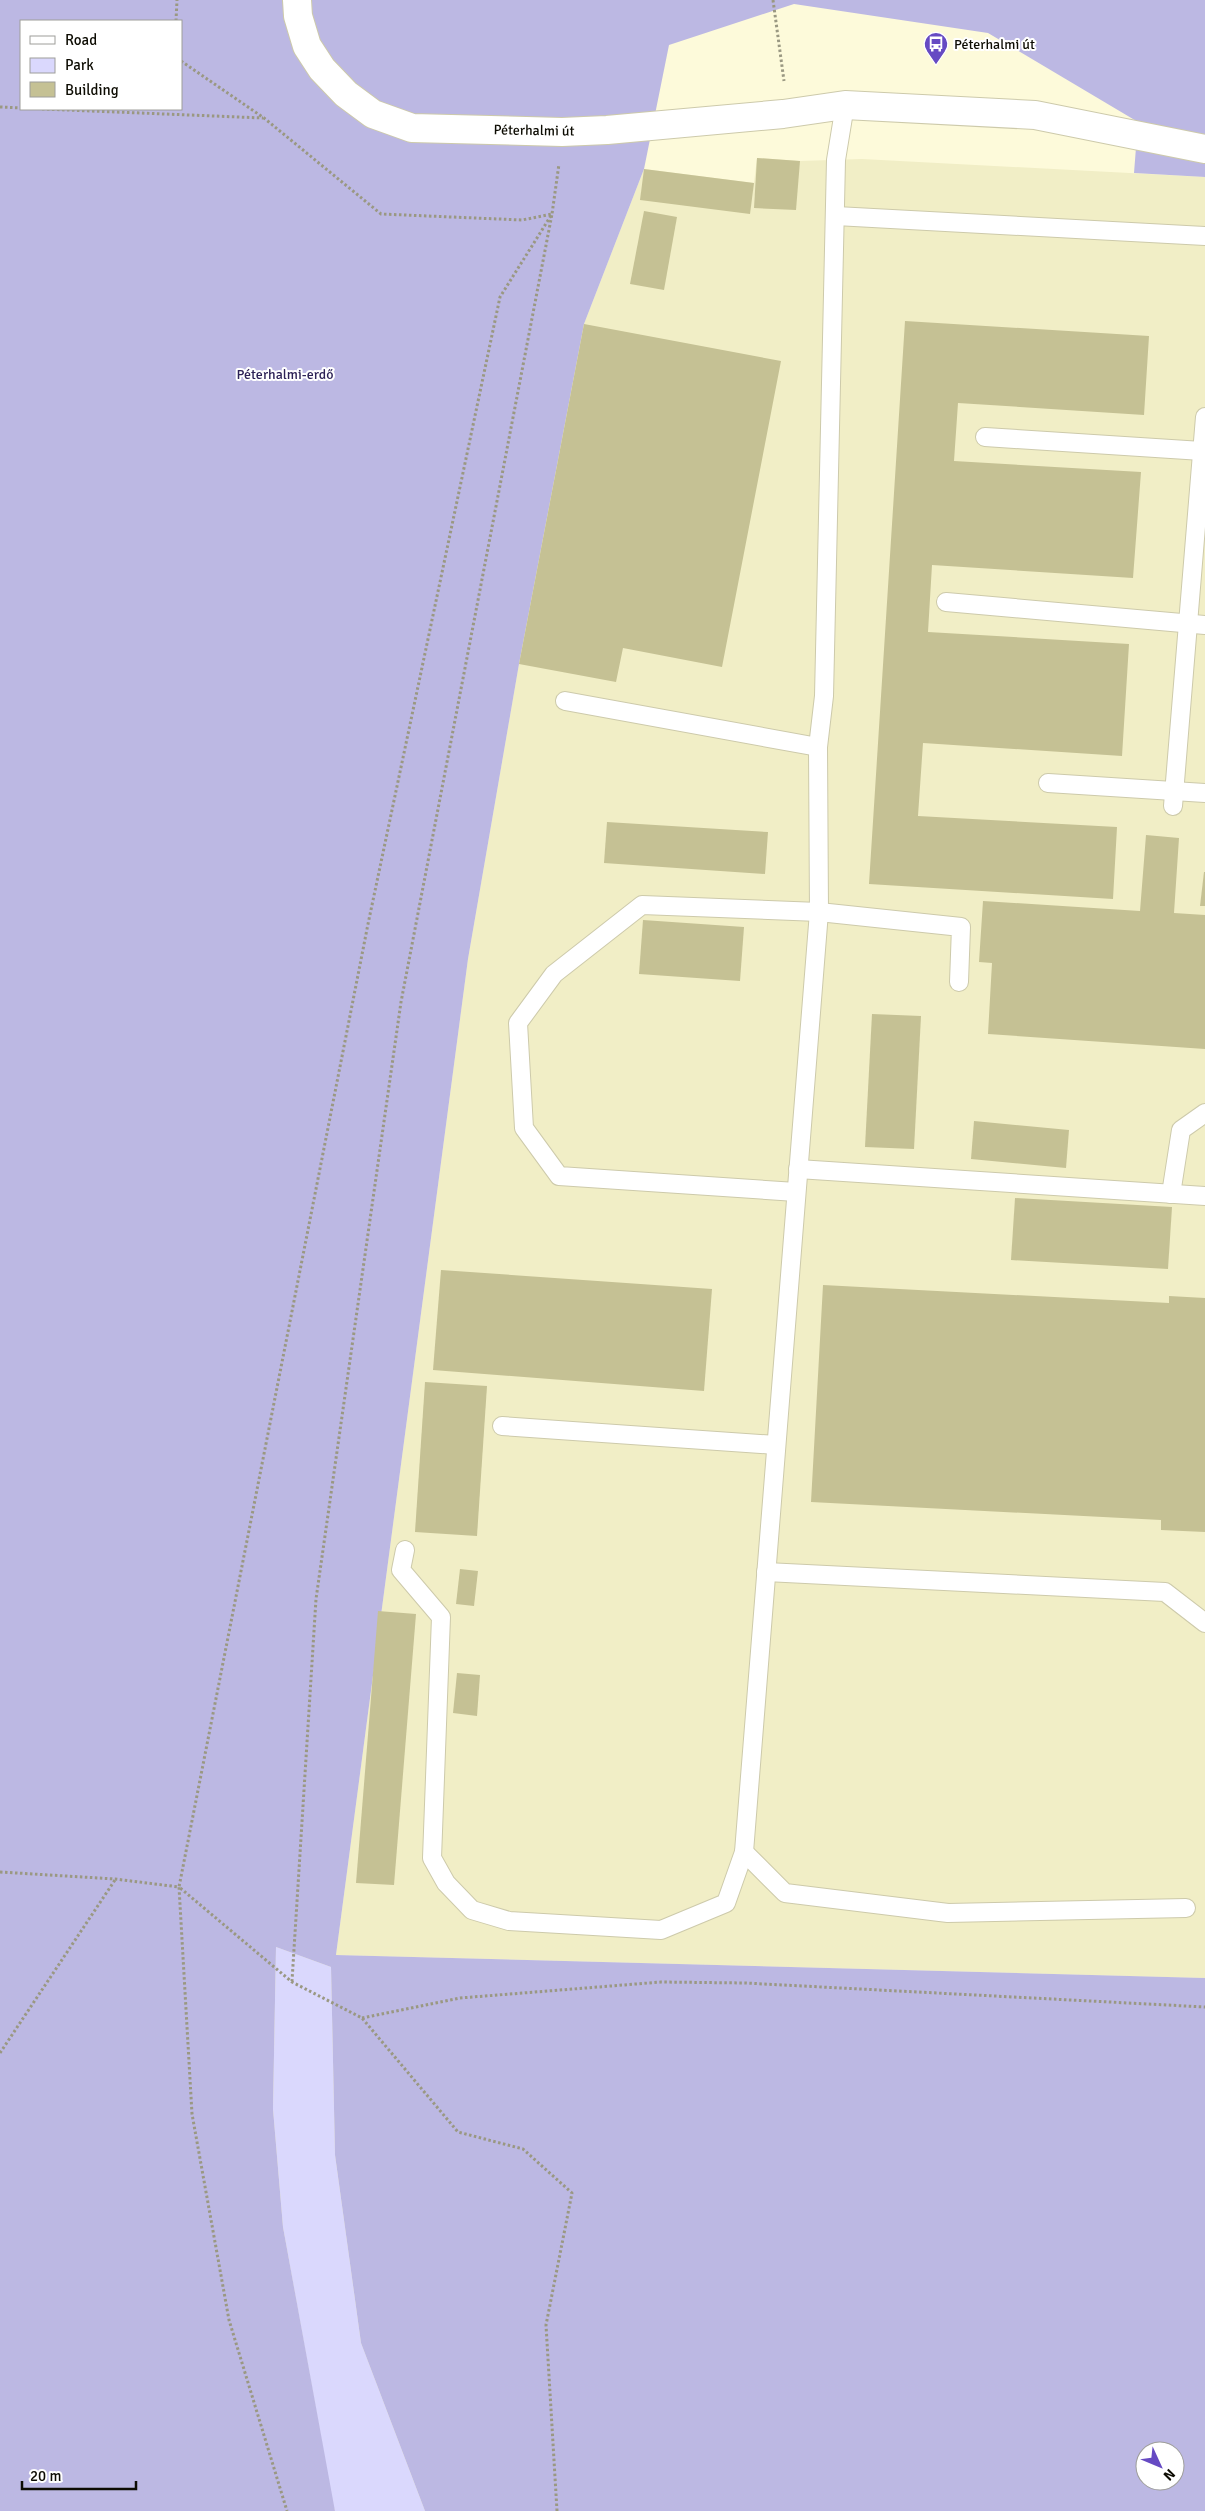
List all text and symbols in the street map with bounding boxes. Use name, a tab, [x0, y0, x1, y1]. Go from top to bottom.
legend	[20, 20, 182, 110]
text: Road	[65, 31, 97, 49]
bus stop icon: Péterhalmi út	[923, 31, 949, 65]
place label: Péterhalmi út	[954, 36, 1035, 53]
text: Park	[65, 56, 94, 74]
text: Building	[65, 81, 119, 99]
street label: Péterhalmi út	[493, 121, 575, 140]
park label: Péterhalmi-erdő	[237, 366, 333, 383]
north arrow	[1135, 2441, 1185, 2491]
scale bar	[22, 2458, 136, 2490]
text: N	[1159, 2465, 1178, 2484]
text: 20 m	[30, 2467, 61, 2485]

